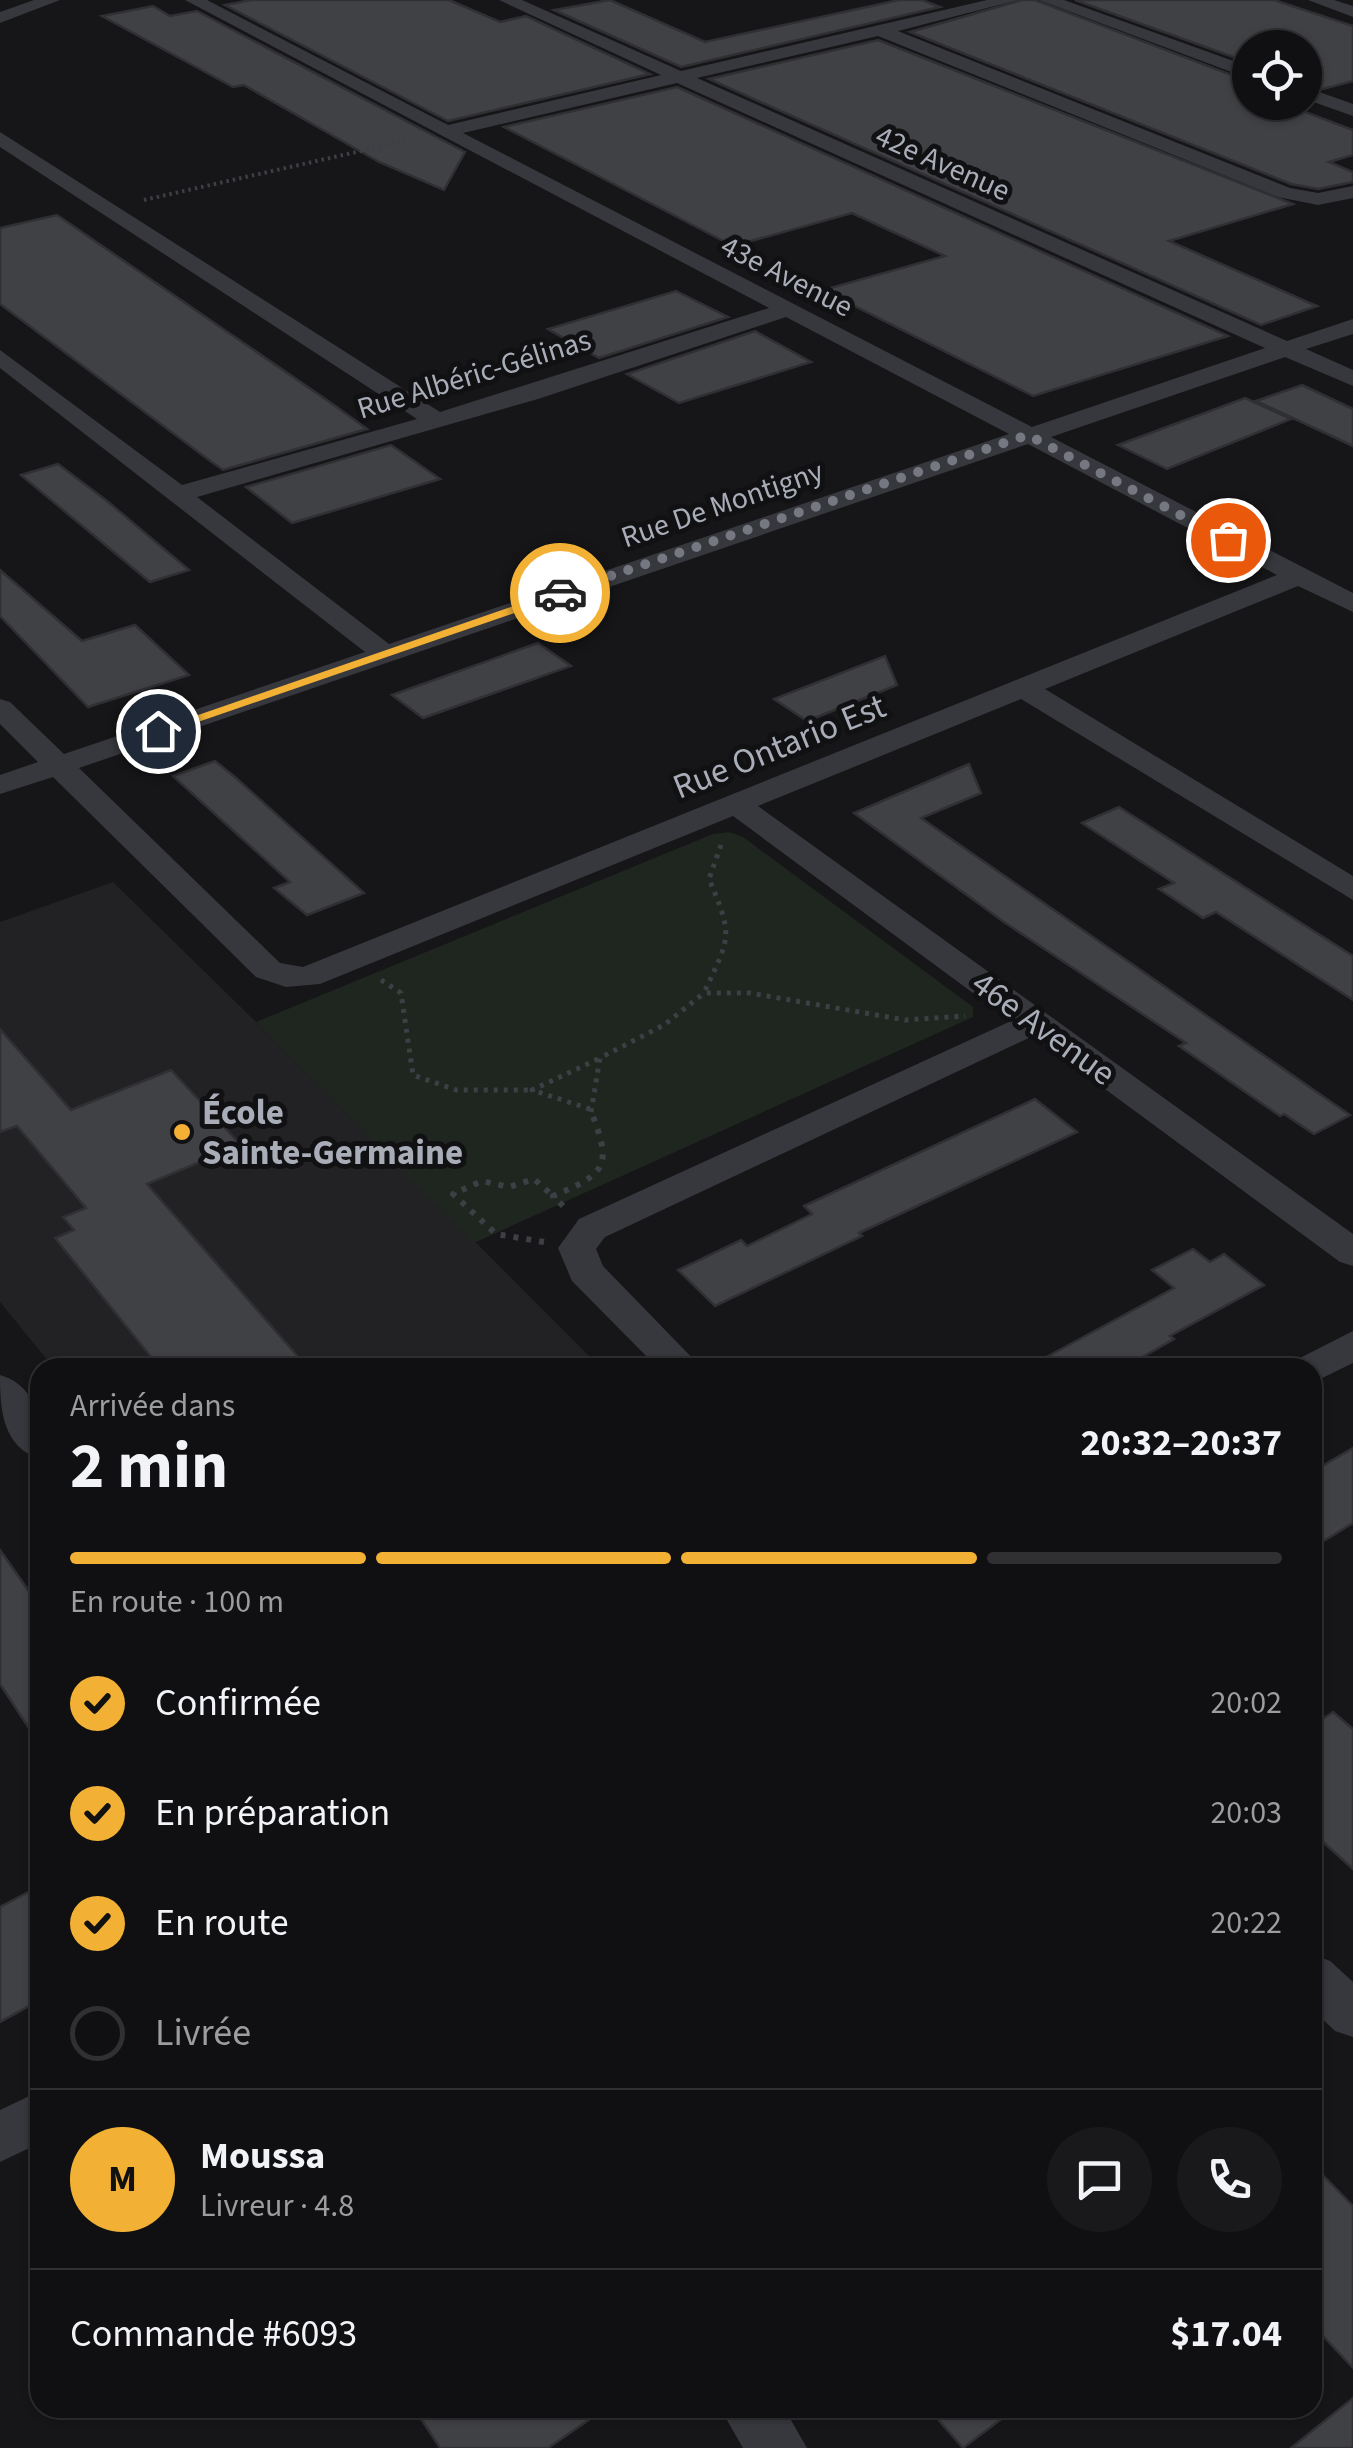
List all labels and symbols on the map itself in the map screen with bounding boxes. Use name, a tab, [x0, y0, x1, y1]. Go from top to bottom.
street label: 42e Avenue	[869, 115, 1017, 212]
street label: 43e Avenue	[713, 225, 860, 328]
street label: Rue Albéric-Gélinas	[352, 318, 596, 430]
street label: Rue De Montigny	[615, 450, 829, 559]
pin	[1186, 498, 1271, 583]
courier	[510, 543, 610, 643]
street label: Rue Ontario Est	[666, 681, 893, 812]
pin	[116, 689, 201, 774]
street label: 46e Avenue	[961, 959, 1126, 1098]
place label: École Sainte-Germaine	[202, 1088, 463, 1178]
marker: École Sainte-Germaine	[171, 1121, 193, 1143]

